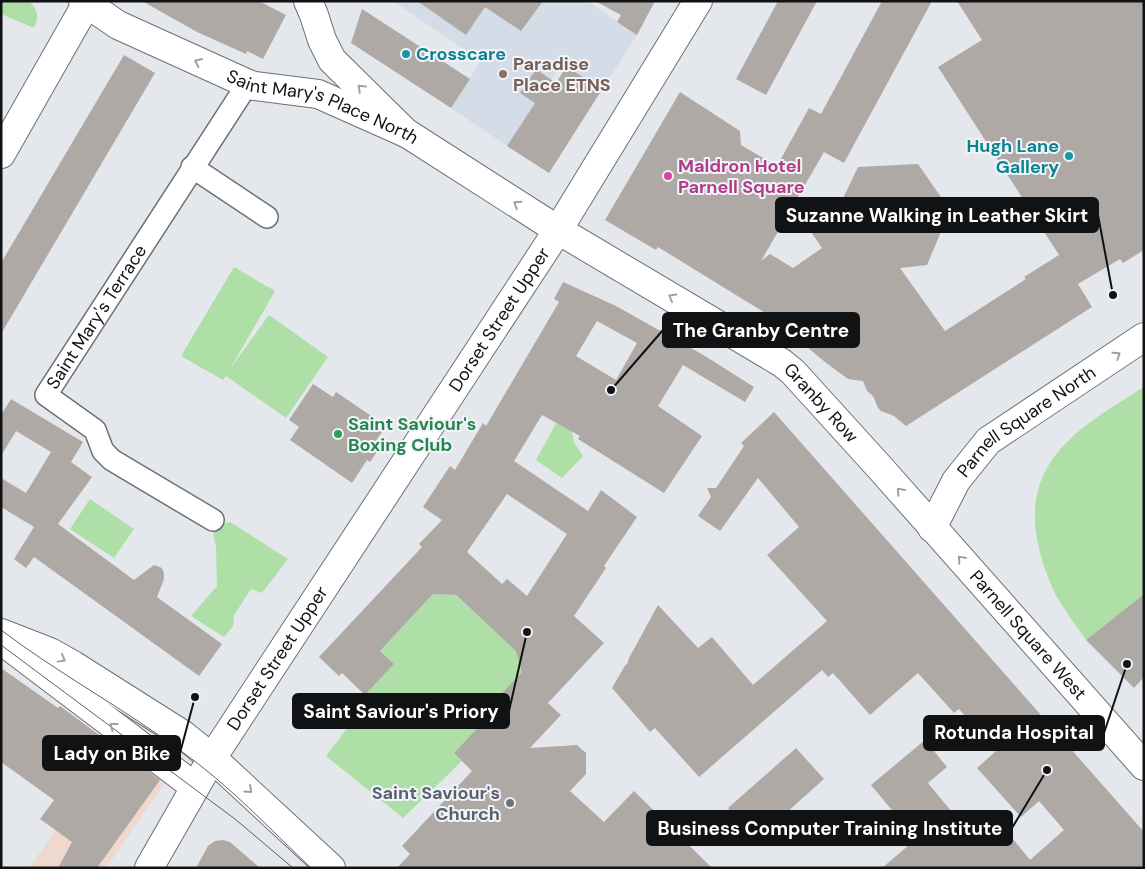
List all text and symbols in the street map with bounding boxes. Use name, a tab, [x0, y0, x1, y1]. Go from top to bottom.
place label: Crosscare	[416, 42, 506, 66]
marker: Crosscare	[400, 48, 412, 60]
place label: Paradise Place ETNS	[513, 52, 611, 97]
one-way arrow	[194, 57, 203, 68]
street label: Saint Mary's Place North	[223, 64, 423, 150]
marker: Paradise Place ETNS	[497, 68, 509, 80]
one-way arrow	[357, 84, 366, 93]
place label: Hugh Lane Gallery	[966, 134, 1059, 179]
marker: Hugh Lane Gallery	[1063, 150, 1075, 162]
place label: Maldron Hotel Parnell Square	[678, 154, 805, 199]
marker: Maldron Hotel Parnell Square	[662, 170, 674, 182]
callout: Suzanne Walking in Leather Skirt	[776, 198, 1098, 232]
one-way arrow	[513, 200, 522, 210]
text: Suzanne Walking in Leather Skirt	[786, 203, 1088, 228]
street label: Saint Mary's Terrace	[41, 240, 152, 394]
street label: Dorset Street Upper	[443, 243, 556, 396]
one-way arrow	[669, 293, 678, 303]
callout: The Granby Centre	[663, 313, 859, 347]
text: The Granby Centre	[673, 318, 849, 343]
one-way arrow	[1111, 352, 1121, 361]
street label: Granby Row	[779, 357, 864, 448]
street label: Parnell Square North	[952, 360, 1100, 482]
place label: Saint Saviour's Boxing Club	[348, 412, 476, 457]
marker: Saint Saviour's Boxing Club	[332, 428, 344, 440]
one-way arrow	[897, 487, 906, 496]
one-way arrow	[958, 556, 967, 565]
street label: Parnell Square West	[964, 565, 1092, 705]
street label: Dorset Street Upper	[221, 581, 334, 735]
one-way arrow	[57, 653, 66, 663]
callout: Saint Saviour's Priory	[293, 694, 509, 728]
text: Saint Saviour's Priory	[303, 699, 499, 724]
callout: Rotunda Hospital	[924, 716, 1104, 750]
text: Rotunda Hospital	[934, 720, 1094, 745]
one-way arrow	[110, 724, 119, 732]
callout: Lady on Bike	[43, 736, 180, 770]
text: Lady on Bike	[54, 741, 170, 766]
place label: Saint Saviour's Church	[372, 781, 500, 826]
one-way arrow	[243, 784, 252, 793]
marker: Saint Saviour's Church	[504, 797, 516, 809]
callout: Business Computer Training Institute	[647, 811, 1012, 845]
text: Business Computer Training Institute	[658, 816, 1002, 841]

